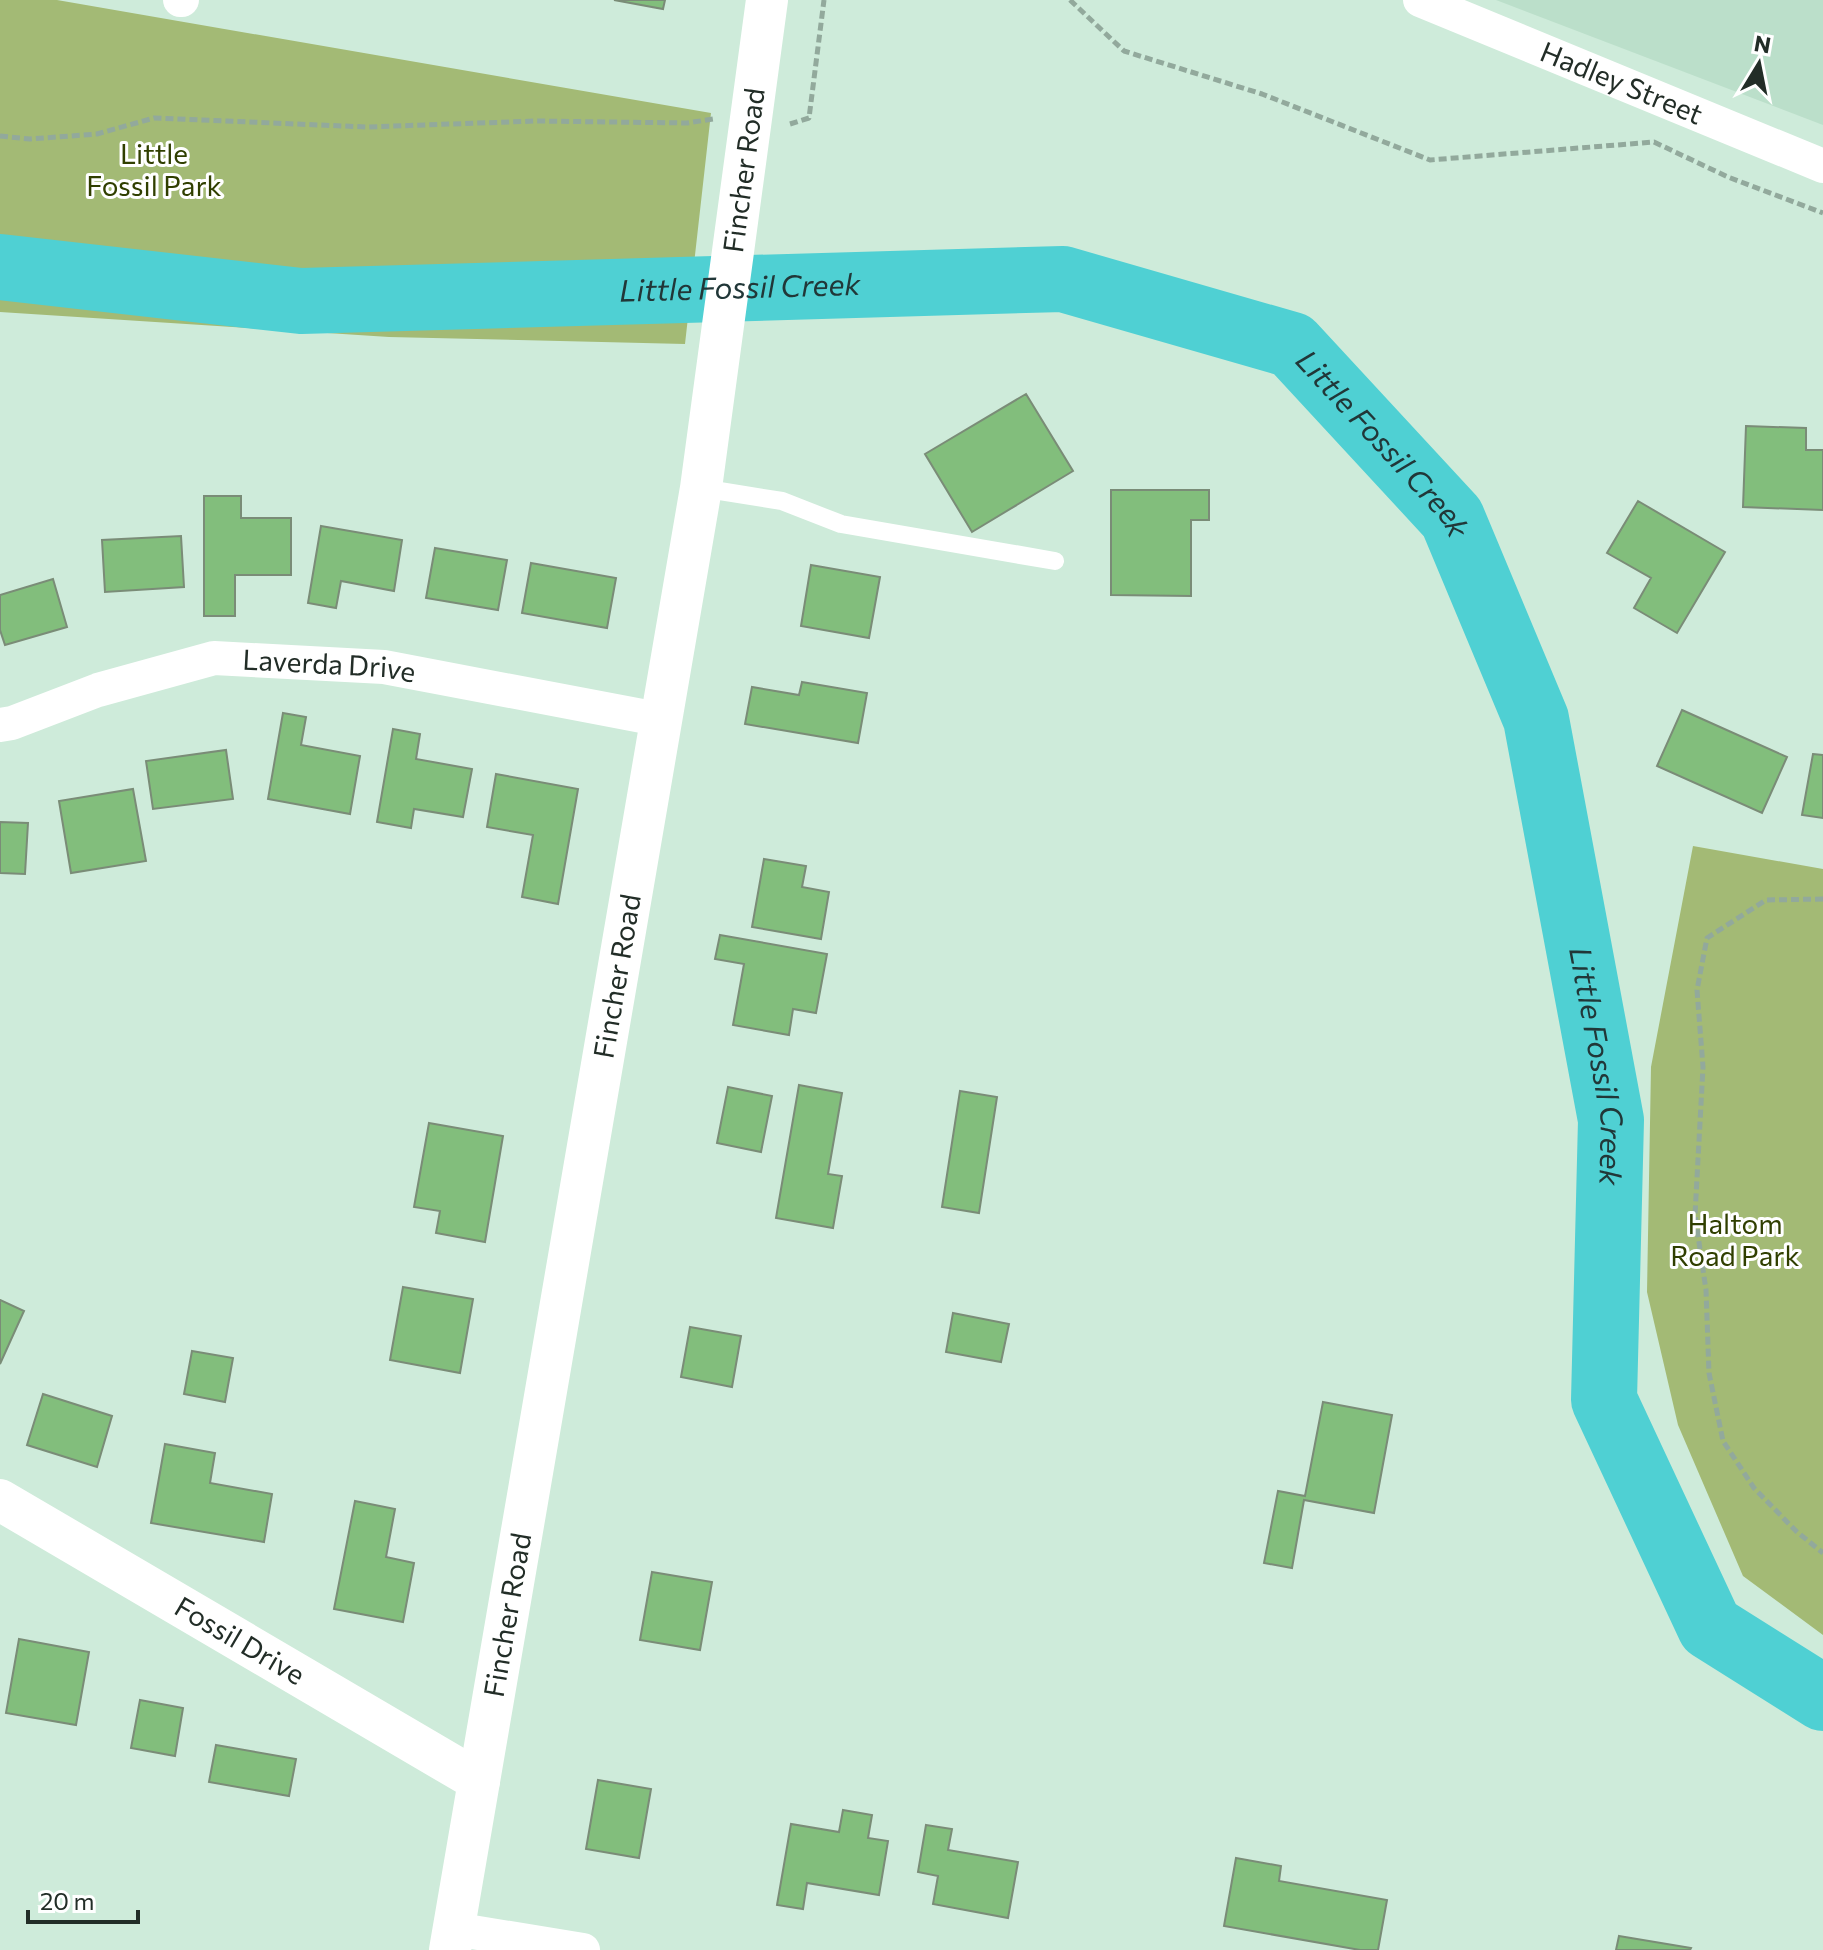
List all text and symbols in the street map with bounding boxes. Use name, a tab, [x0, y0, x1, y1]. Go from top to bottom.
north arrow	[1719, 24, 1799, 104]
text: N	[1752, 29, 1773, 59]
street label: Hadley Street	[1536, 34, 1708, 131]
street label: Fincher Road	[715, 86, 771, 255]
park label: Little Fossil Park	[86, 136, 222, 202]
water label: Little Fossil Creek	[619, 264, 862, 308]
water label: Little Fossil Creek	[1290, 341, 1479, 543]
street label: Laverda Drive	[242, 642, 419, 689]
street label: Fincher Road	[585, 891, 647, 1061]
water label: Little Fossil Creek	[1563, 944, 1633, 1187]
park label: Haltom Road Park	[1670, 1206, 1800, 1272]
street label: Fincher Road	[476, 1530, 537, 1699]
street label: Fossil Drive	[169, 1589, 311, 1691]
scale bar	[28, 1874, 138, 1924]
text: 20 m	[40, 1886, 94, 1915]

